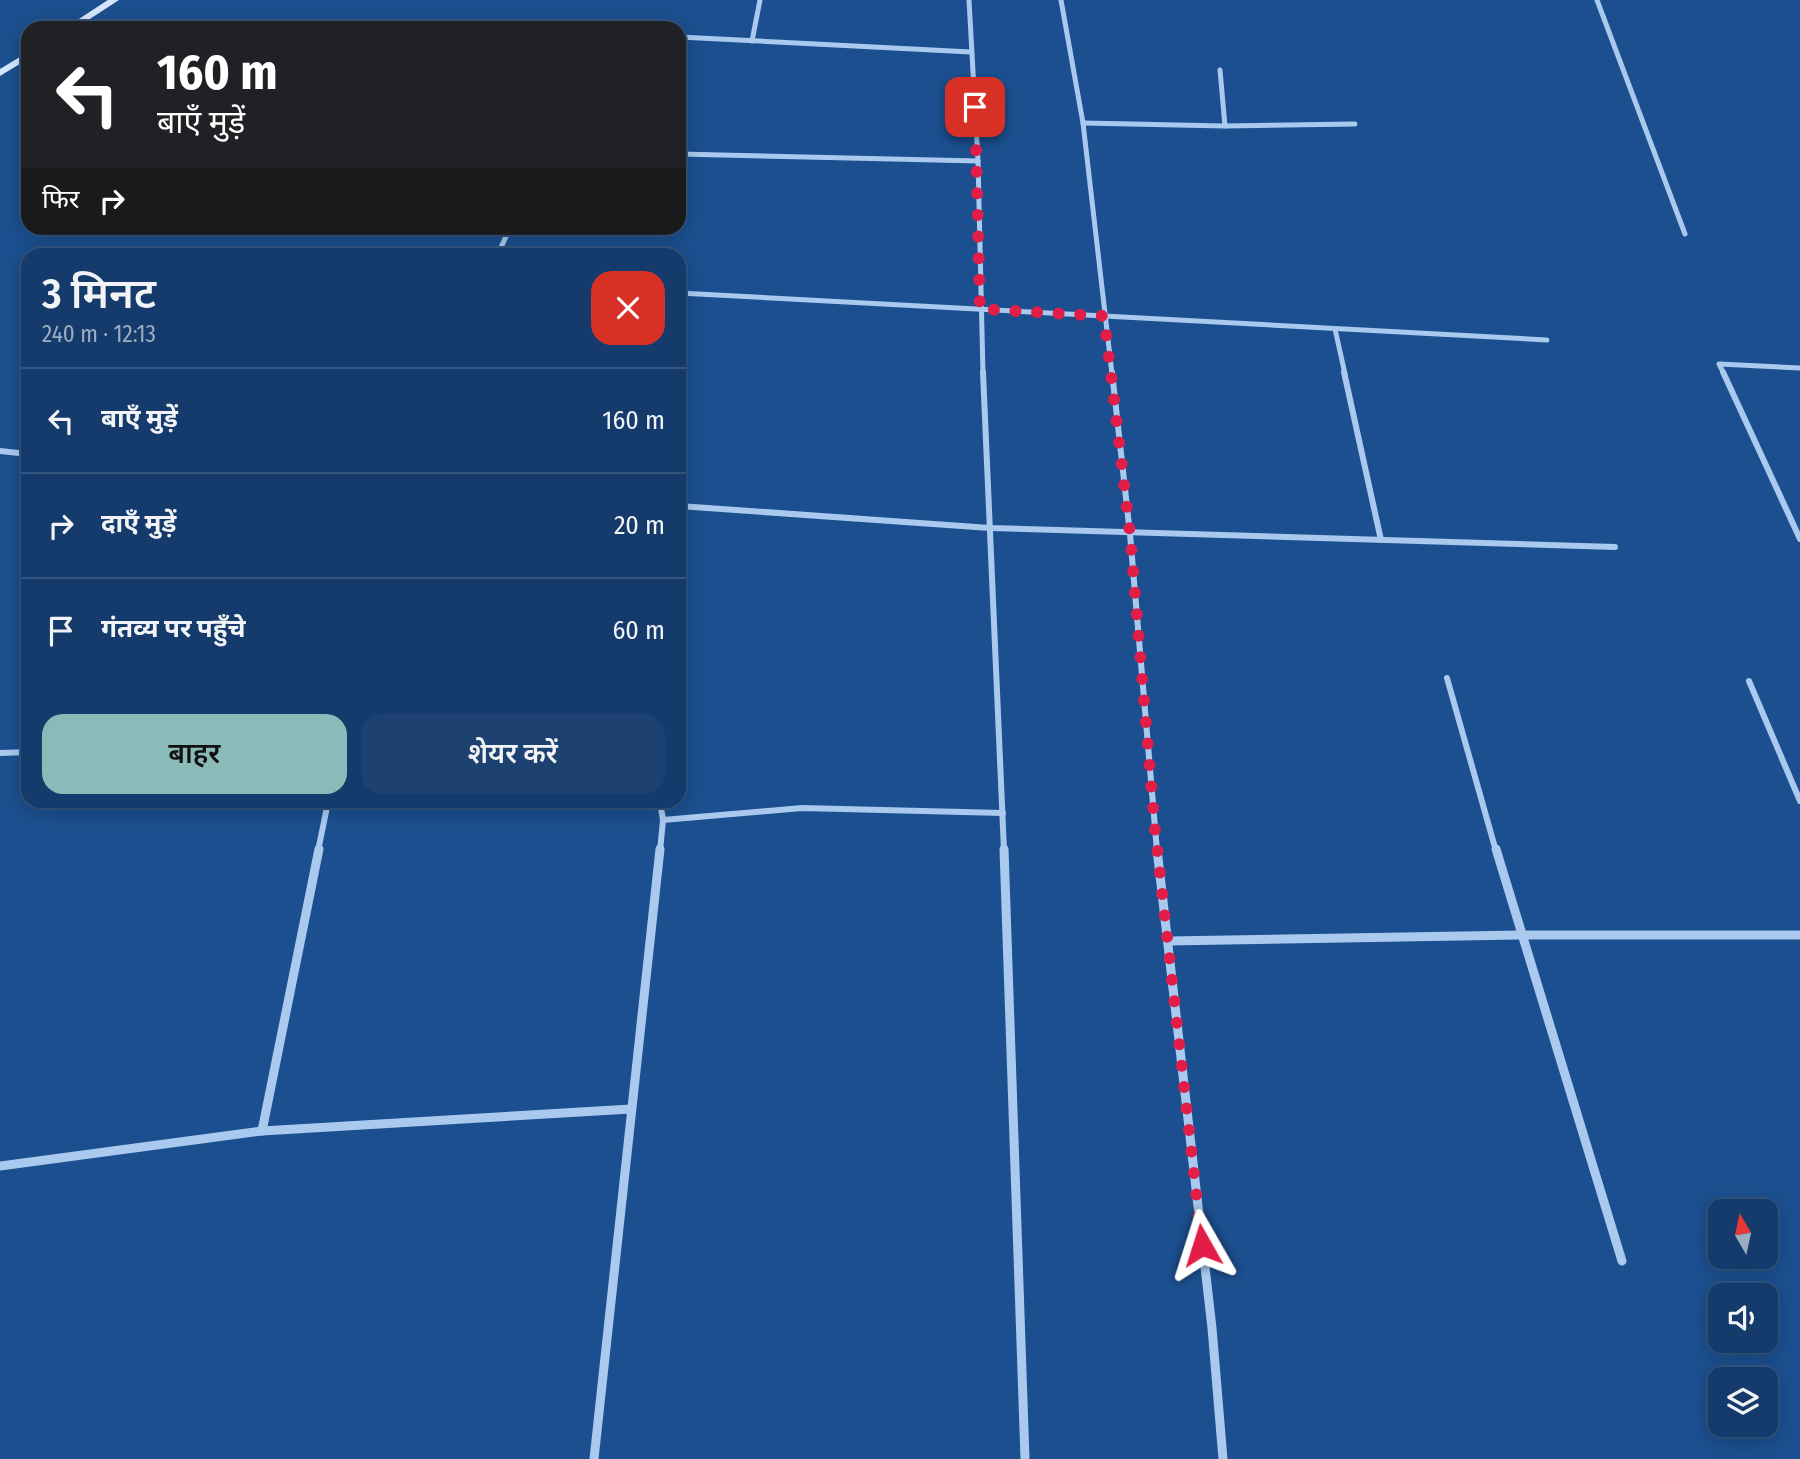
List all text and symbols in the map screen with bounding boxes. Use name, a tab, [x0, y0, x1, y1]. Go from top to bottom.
text: 160 m	[157, 43, 278, 102]
icon: left	[42, 49, 133, 140]
pin	[945, 77, 1005, 137]
icon: arrive	[956, 88, 994, 126]
text: बाएँ मुड़ें	[157, 103, 245, 141]
icon: right	[93, 182, 131, 220]
text: फिर	[42, 184, 79, 215]
text: 3 मिनट	[42, 269, 156, 319]
button: close	[591, 271, 665, 345]
text: 240 m · 12:13	[42, 320, 156, 348]
icon: left	[42, 402, 80, 440]
text: बाएँ मुड़ें	[101, 403, 178, 434]
text: 160 m	[602, 405, 665, 436]
icon: right	[42, 507, 80, 545]
text: दाएँ मुड़ें	[101, 508, 176, 539]
text: 20 m	[614, 510, 665, 541]
icon: arrive	[42, 612, 80, 650]
text: गंतव्य पर पहुँचे	[101, 613, 245, 644]
text: 60 m	[612, 615, 665, 646]
button: बाहर	[42, 714, 347, 794]
button: शेयर करें	[361, 714, 665, 794]
north arrow	[1708, 1199, 1778, 1269]
map controls	[1708, 1199, 1778, 1437]
position arrow	[1165, 1208, 1239, 1282]
button: sound	[1708, 1283, 1778, 1353]
button: layers	[1708, 1367, 1778, 1437]

